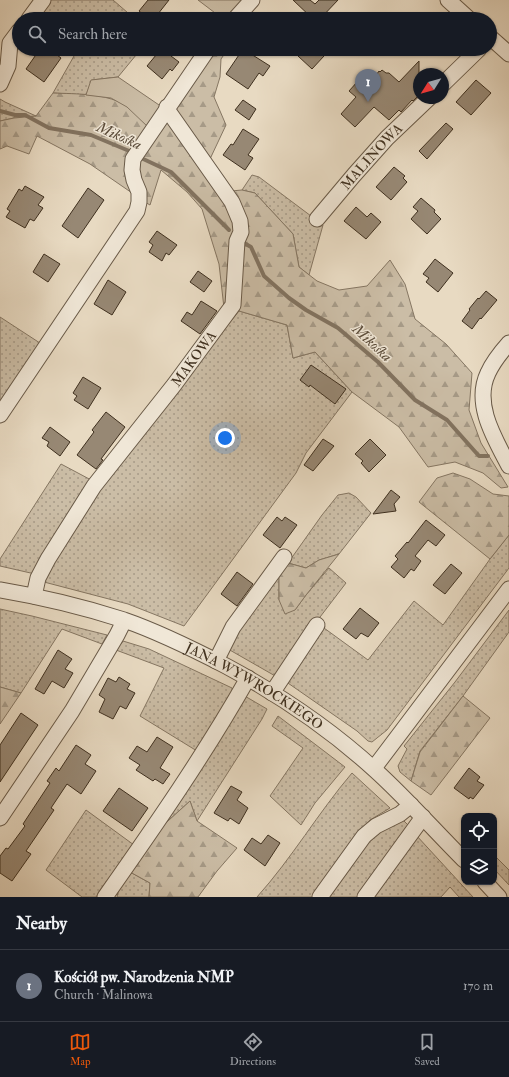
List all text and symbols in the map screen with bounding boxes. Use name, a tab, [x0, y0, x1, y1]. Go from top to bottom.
search box	[12, 12, 497, 56]
icon: search	[26, 23, 48, 45]
text: Search here	[58, 25, 127, 44]
north arrow	[413, 68, 449, 104]
pin: 1	[355, 69, 381, 102]
water label: Mikośka	[93, 117, 145, 154]
street label: MALINOWA	[337, 119, 406, 193]
water label: Mikośka	[347, 319, 396, 366]
street label: MAKOWA	[167, 327, 220, 390]
your location	[215, 428, 235, 448]
street label: JANA WYWROCKIEGO	[182, 638, 327, 733]
map controls	[461, 813, 497, 885]
button: locate	[461, 813, 497, 849]
button: layers	[461, 849, 497, 885]
text: Nearby	[16, 913, 67, 934]
text: Kościół pw. Narodzenia NMP	[54, 968, 234, 987]
text: 1	[27, 978, 31, 994]
text: 170 m	[463, 978, 493, 994]
text: Church · Malinowa	[54, 987, 153, 1003]
tab: Map	[69, 1031, 91, 1068]
tab: Directions	[230, 1031, 276, 1068]
tab: Saved	[415, 1031, 440, 1068]

